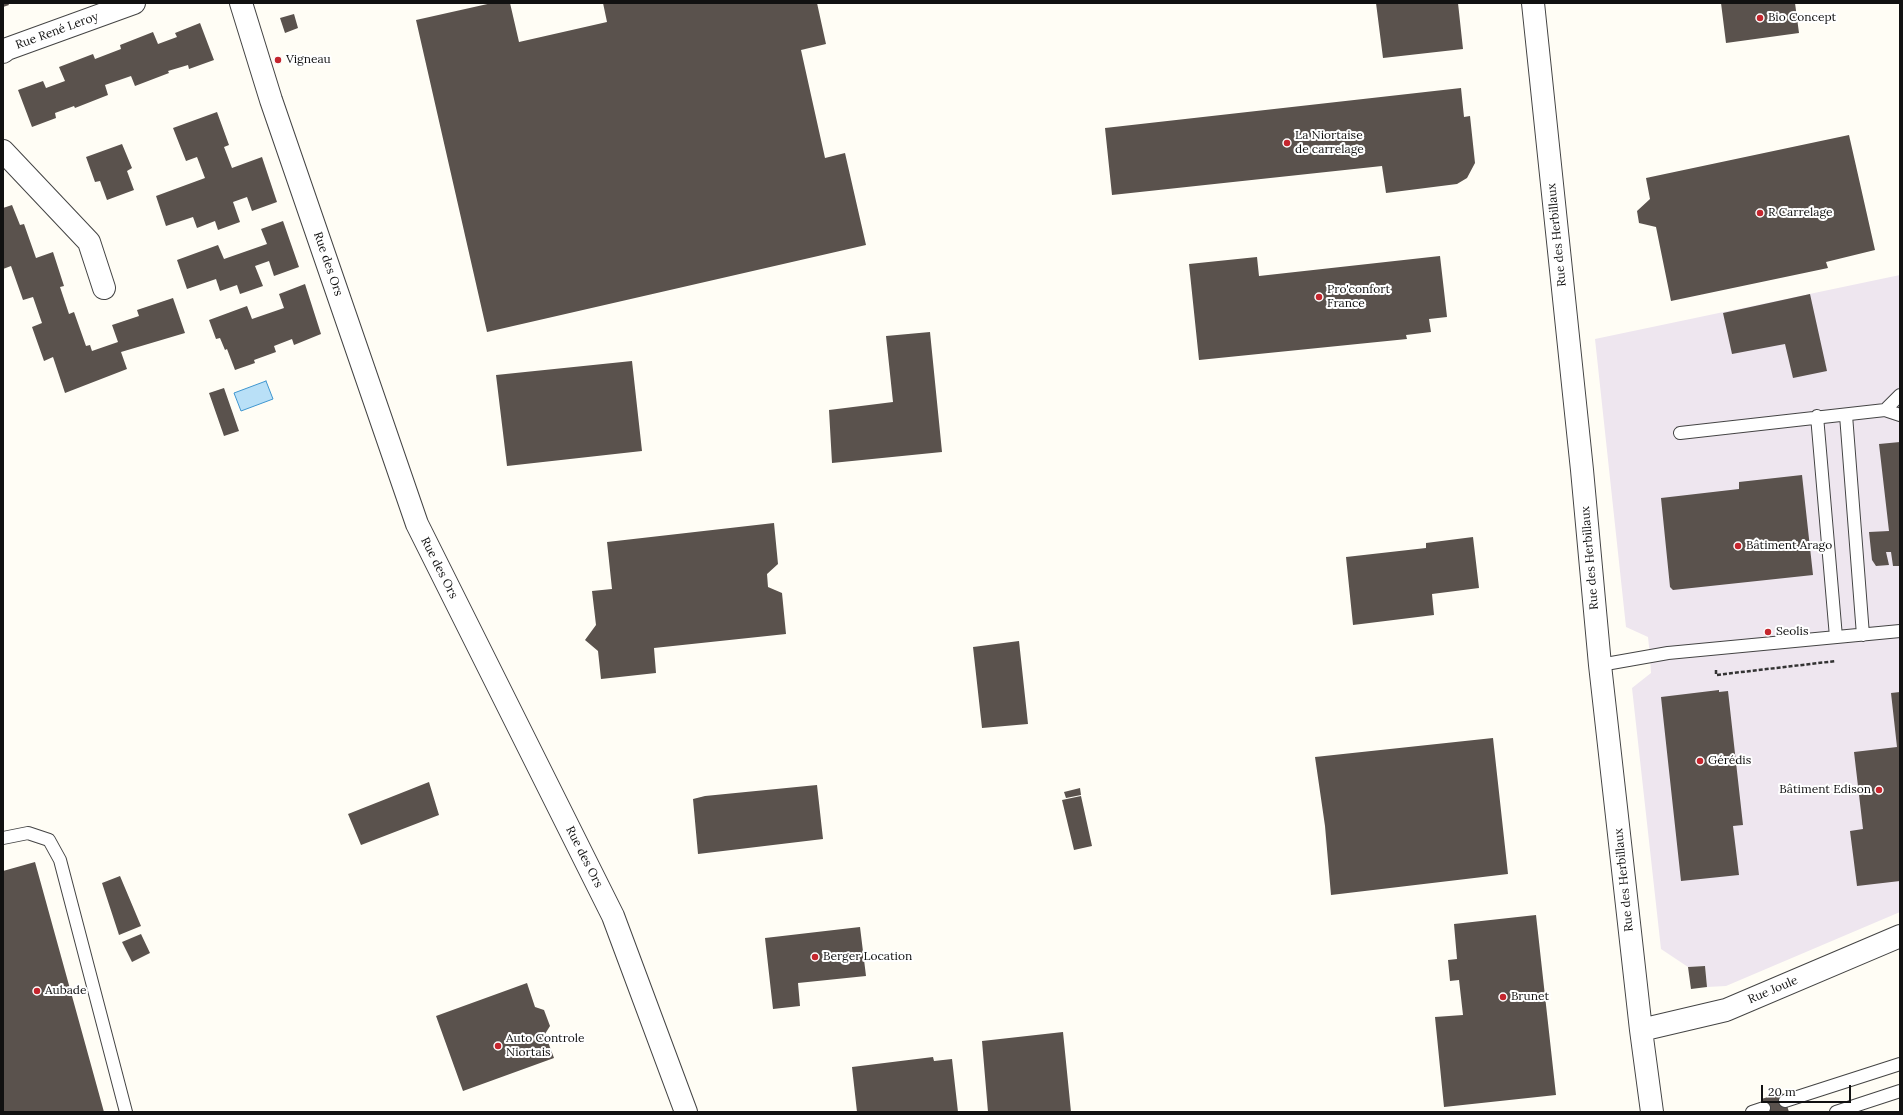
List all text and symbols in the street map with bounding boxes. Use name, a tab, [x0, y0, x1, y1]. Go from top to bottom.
street label: Rue René Leroy	[14, 9, 100, 53]
place label: Bio Concept	[1768, 11, 1836, 25]
marker: Bio Concept	[1755, 13, 1765, 23]
place label: Vigneau	[286, 53, 331, 67]
marker: Vigneau	[273, 55, 283, 65]
place label: La Niortaise de carrelage	[1295, 129, 1364, 157]
marker: La Niortaise de carrelage	[1282, 138, 1292, 148]
street label: Rue des Herbillaux	[1544, 183, 1570, 287]
place label: R Carrelage	[1768, 206, 1833, 220]
marker: R Carrelage	[1755, 208, 1765, 218]
street label: Rue des Ors	[310, 230, 346, 298]
place label: Pro'confort France	[1327, 283, 1390, 311]
marker: Pro'confort France	[1314, 292, 1324, 302]
street label: Rue des Herbillaux	[1578, 506, 1602, 610]
street label: Rue des Ors	[417, 535, 461, 601]
place label: Bâtiment Arago	[1746, 539, 1832, 553]
marker: Bâtiment Arago	[1733, 541, 1743, 551]
place label: Seolis	[1776, 625, 1808, 639]
marker: Seolis	[1763, 627, 1773, 637]
place label: Gérédis	[1708, 754, 1751, 768]
marker: Gérédis	[1695, 756, 1705, 766]
place label: Bâtiment Edison	[1779, 783, 1871, 797]
marker: Bâtiment Edison	[1874, 785, 1884, 795]
street label: Rue des Ors	[562, 824, 606, 890]
street label: Rue des Herbillaux	[1611, 828, 1637, 932]
place label: Berger Location	[823, 950, 912, 964]
marker: Berger Location	[810, 952, 820, 962]
street label: Rue Joule	[1746, 973, 1800, 1007]
place label: Aubade	[45, 984, 87, 998]
marker: Aubade	[32, 986, 42, 996]
place label: Brunet	[1511, 990, 1549, 1004]
marker: Brunet	[1498, 992, 1508, 1002]
place label: Auto Controle Niortais	[506, 1032, 585, 1060]
marker: Auto Controle Niortais	[493, 1041, 503, 1051]
scale bar	[1763, 1077, 1853, 1103]
text: 20 m	[1768, 1084, 1796, 1099]

